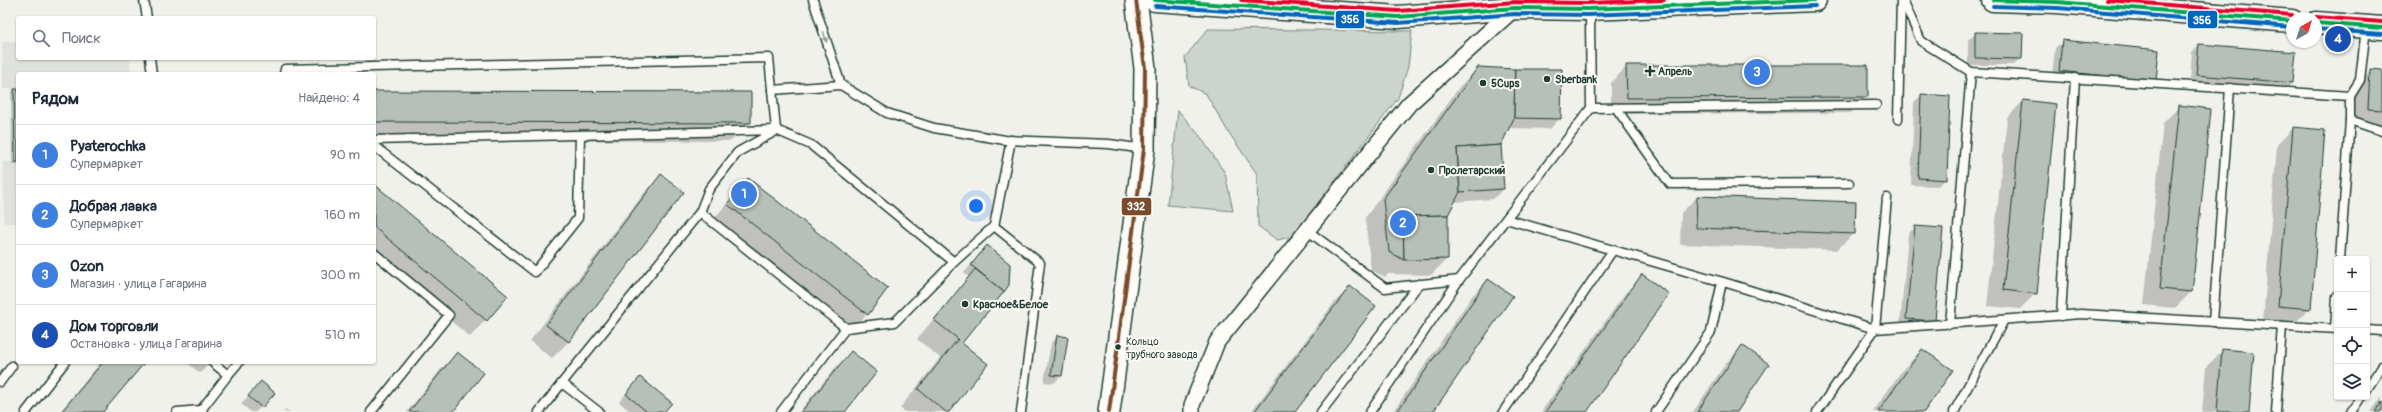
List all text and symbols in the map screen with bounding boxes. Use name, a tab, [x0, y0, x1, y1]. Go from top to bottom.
line badge: 356	[1335, 10, 1365, 29]
line badge: 356	[2187, 10, 2218, 29]
north arrow	[2286, 12, 2322, 48]
text: 356	[1341, 13, 1360, 26]
text: 356	[2193, 14, 2212, 27]
search box	[16, 16, 376, 60]
pin: 4	[2325, 24, 2351, 54]
icon: search	[30, 27, 52, 49]
text: Поиск	[62, 29, 101, 48]
one-way arrow	[823, 31, 829, 43]
pin: 3	[1744, 57, 1770, 87]
place label: Апрель	[1658, 65, 1692, 78]
marker: Апрель	[1645, 66, 1655, 76]
place label: Sberbank	[1555, 73, 1598, 86]
marker: Sberbank	[1542, 74, 1552, 84]
place label: 5Cups	[1491, 77, 1519, 90]
marker: 5Cups	[1478, 78, 1488, 88]
text: Рядом	[32, 88, 79, 109]
text: Найдено: 4	[298, 90, 360, 106]
text: Pyaterochka	[70, 137, 146, 156]
text: 1	[42, 147, 48, 163]
text: 90 m	[330, 147, 360, 163]
text: Супермаркет	[70, 156, 143, 172]
place label: Пролетарский	[1439, 164, 1505, 177]
marker: Пролетарский	[1426, 165, 1436, 175]
pin: 1	[731, 179, 757, 209]
your location	[966, 196, 986, 216]
text: Добрая лавка	[70, 197, 157, 216]
line badge: 332	[1121, 197, 1152, 216]
text: 332	[1127, 200, 1145, 213]
text: 2	[41, 207, 49, 223]
text: 160 m	[324, 207, 360, 223]
pin: 2	[1390, 208, 1416, 238]
text: Супермаркет	[70, 216, 143, 232]
map controls	[2334, 256, 2370, 400]
button: +	[2334, 256, 2370, 292]
text: Ozon	[70, 257, 104, 276]
text: 3	[41, 267, 49, 283]
text: 300 m	[321, 267, 360, 283]
text: Магазин · улица Гагарина	[70, 276, 207, 292]
button: −	[2334, 292, 2370, 328]
place label: Красное&Белое	[973, 298, 1049, 311]
marker: Красное&Белое	[960, 299, 970, 309]
text: Дом торговли	[70, 317, 158, 336]
text: 4	[41, 327, 49, 343]
text: 510 m	[325, 327, 360, 343]
button: locate	[2334, 328, 2370, 364]
text: Остановка · улица Гагарина	[70, 336, 222, 352]
place label: Кольцо трубного завода	[1126, 336, 1198, 361]
marker: Кольцо трубного завода	[1113, 342, 1123, 352]
button: layers	[2334, 364, 2370, 400]

